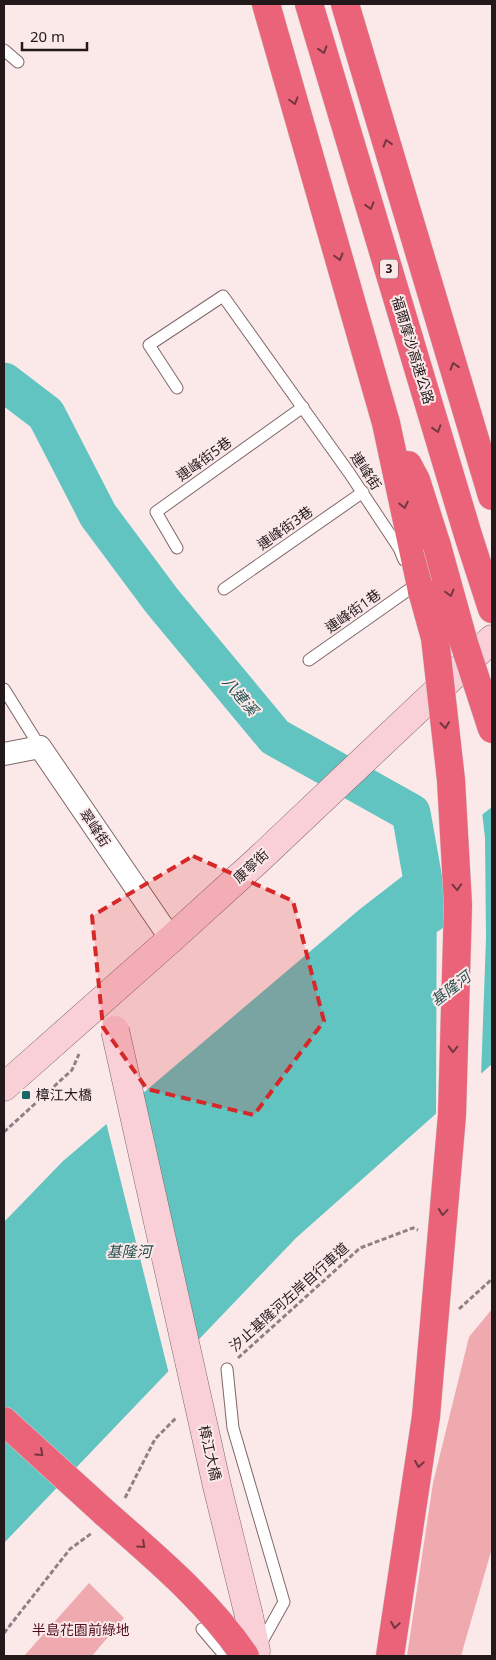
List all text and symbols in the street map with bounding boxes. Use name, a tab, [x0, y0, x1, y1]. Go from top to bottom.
scale bar	[22, 20, 88, 52]
text: 20 m	[30, 26, 65, 46]
one-way arrow	[318, 46, 328, 54]
one-way arrow	[289, 97, 299, 105]
one-way arrow	[383, 139, 393, 148]
one-way arrow	[365, 201, 375, 209]
one-way arrow	[333, 253, 343, 261]
road number: 3	[380, 260, 398, 278]
street label: 福爾摩沙高速公路	[388, 294, 439, 406]
one-way arrow	[449, 362, 459, 370]
one-way arrow	[431, 424, 441, 432]
street label: 連峰街5巷	[172, 432, 235, 485]
street label: 連峰街	[347, 448, 386, 493]
street label: 連峰街3巷	[253, 501, 316, 554]
one-way arrow	[398, 501, 408, 510]
street label: 連峰街1巷	[321, 584, 384, 637]
one-way arrow	[444, 589, 455, 598]
water label: 八連溪	[219, 672, 264, 721]
one-way arrow	[439, 721, 450, 729]
street label: 翠峰街	[76, 805, 115, 850]
street label: 康寧街	[229, 844, 272, 887]
one-way arrow	[451, 883, 462, 891]
water label: 基隆河	[426, 965, 477, 1010]
one-way arrow	[448, 1046, 459, 1054]
place label: 樟江大橋	[36, 1085, 92, 1104]
marker: 樟江大橋	[20, 1089, 32, 1101]
one-way arrow	[438, 1208, 449, 1216]
street label: 汐止基隆河左岸自行車道	[225, 1238, 352, 1355]
water label: 基隆河	[106, 1241, 154, 1261]
street label: 樟江大橋	[195, 1423, 226, 1482]
one-way arrow	[34, 1448, 43, 1457]
one-way arrow	[414, 1460, 425, 1468]
one-way arrow	[136, 1539, 145, 1548]
park label: 半島花園前綠地	[32, 1620, 130, 1639]
one-way arrow	[390, 1621, 401, 1629]

